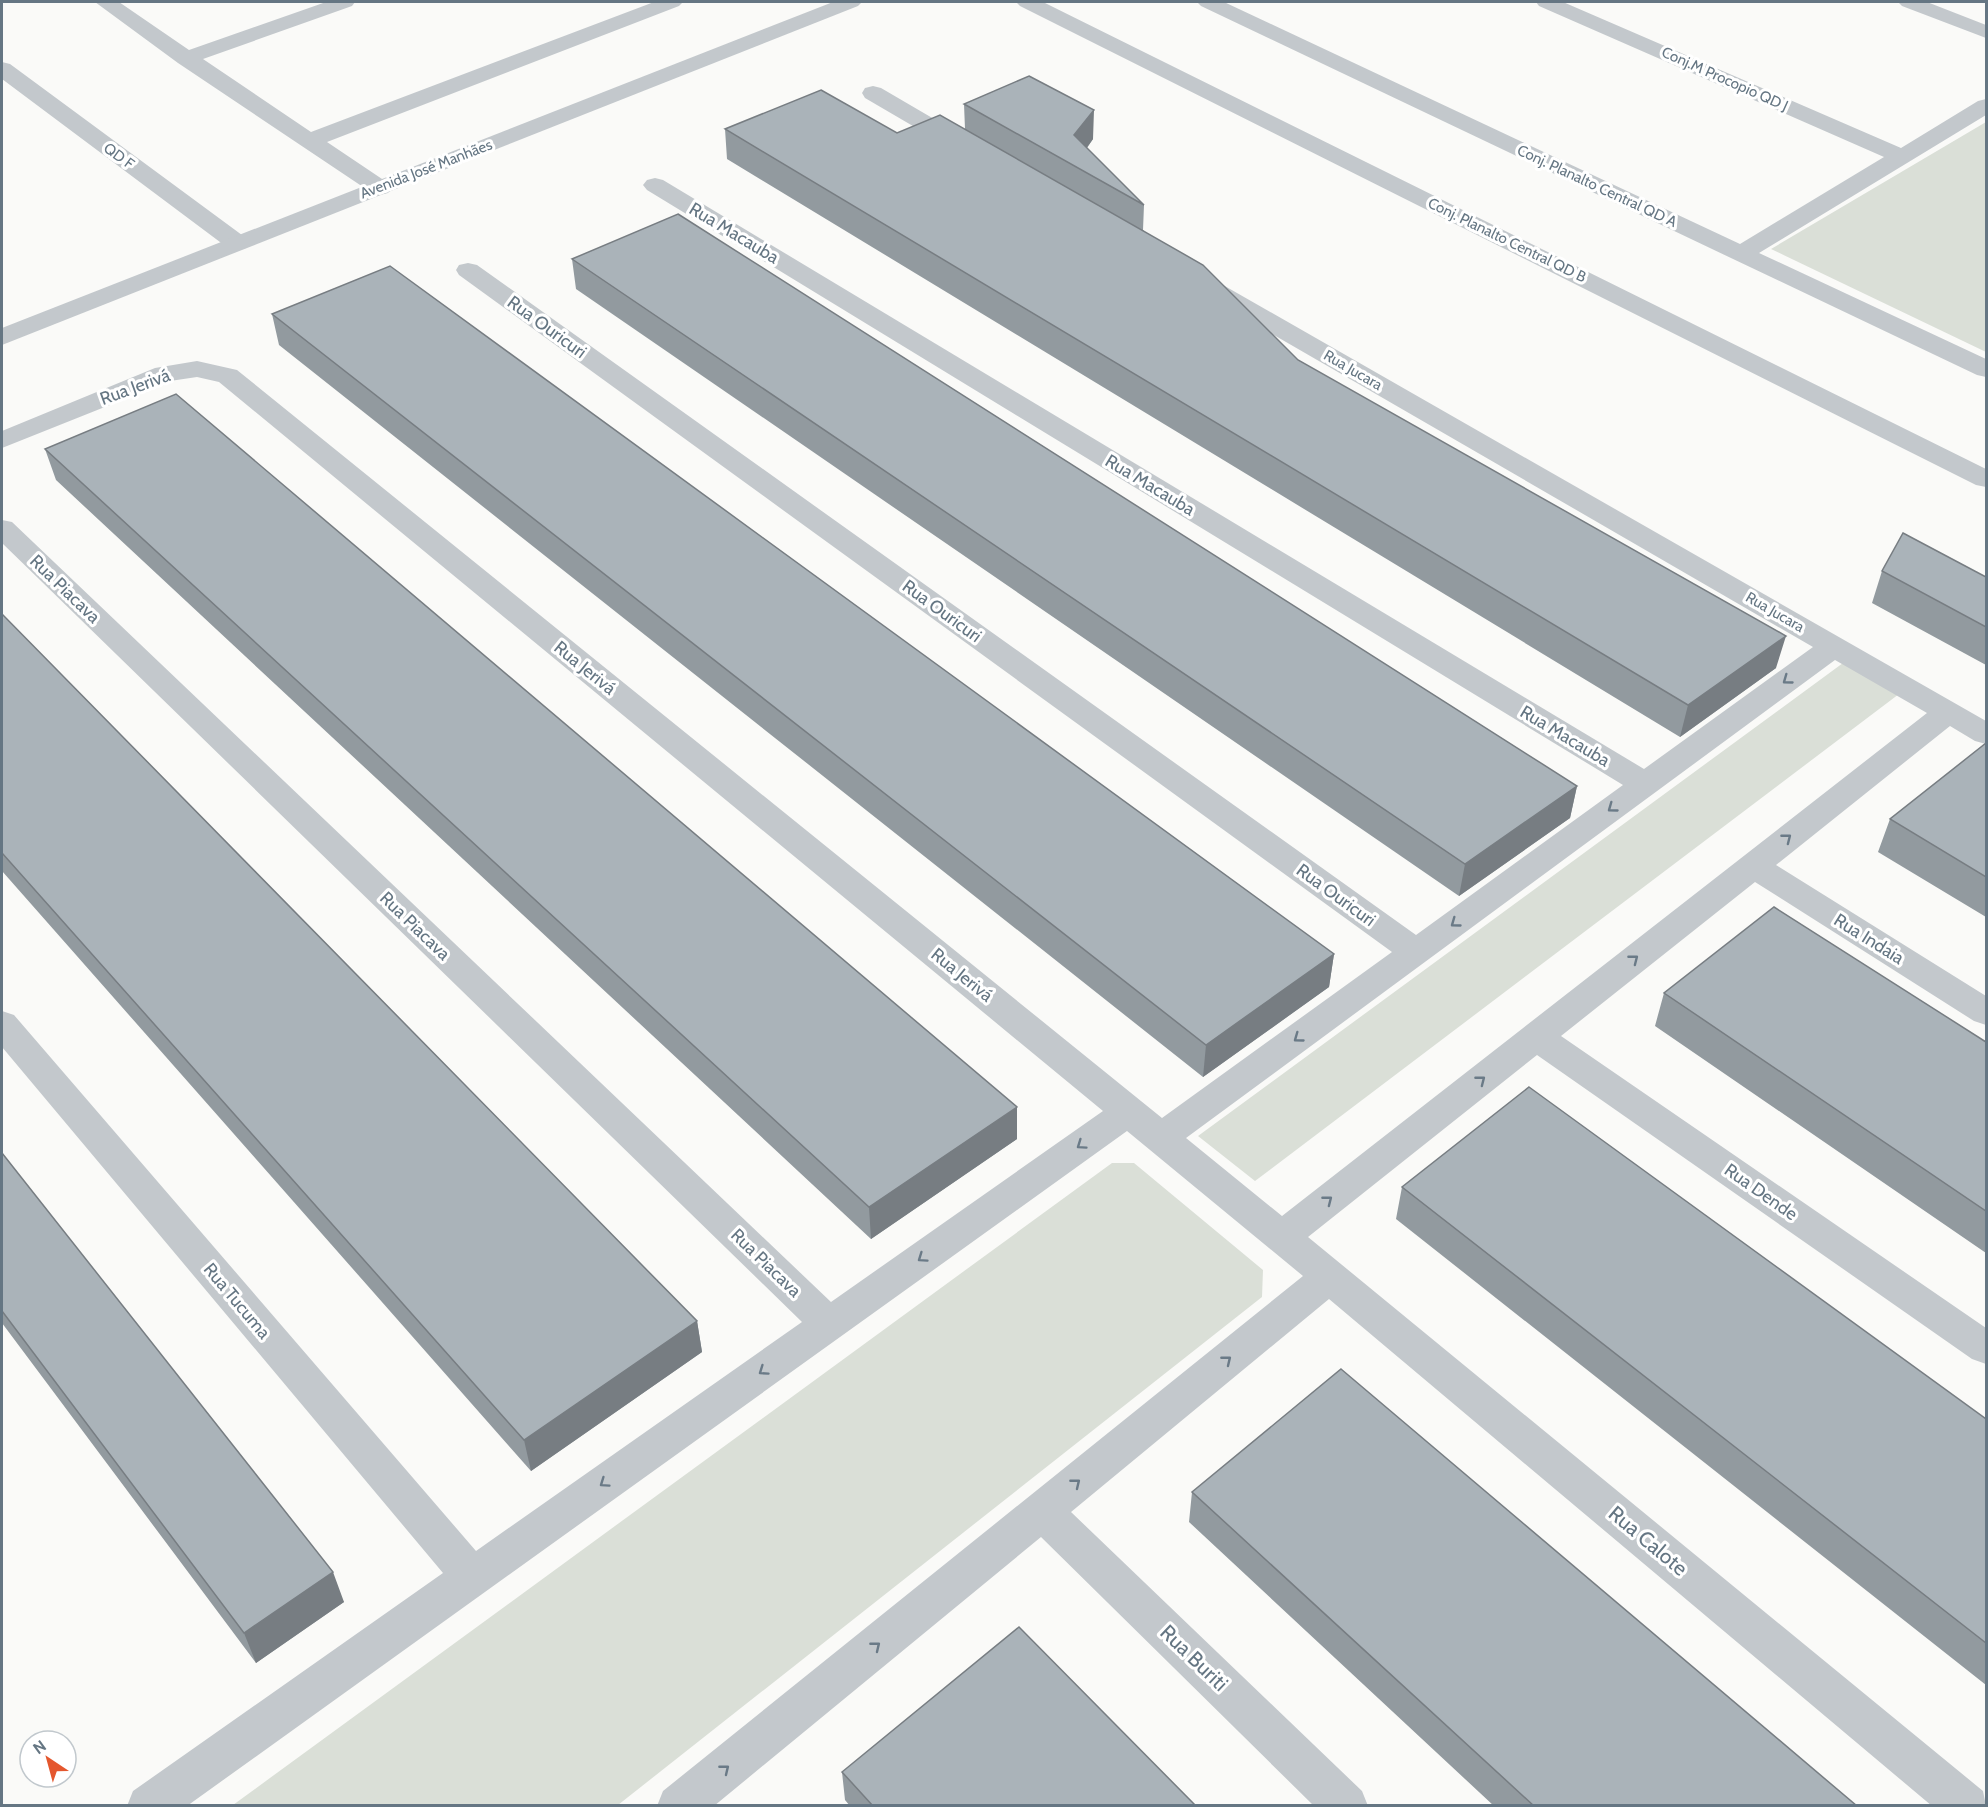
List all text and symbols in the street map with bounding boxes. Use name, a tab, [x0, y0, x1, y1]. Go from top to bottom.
street label: Conj.M Procopio QD J	[1659, 43, 1791, 115]
street label: Avenida José Manhães	[357, 135, 495, 203]
street label: QD F	[100, 139, 138, 173]
street label: Conj. Planalto Central QD A	[1514, 141, 1680, 231]
street label: Conj. Planalto Central QD B	[1425, 194, 1589, 286]
street label: Rua Macauba	[685, 198, 783, 269]
street label: Rua Ouricuri	[503, 291, 591, 363]
street label: Rua Jucara	[1320, 346, 1386, 394]
street label: Rua Jerivá	[97, 364, 173, 410]
street label: Rua Macauba	[1101, 450, 1199, 521]
street label: Rua Piacava	[25, 550, 105, 628]
street label: Rua Ouricuri	[898, 575, 986, 647]
street label: Rua Jucara	[1742, 588, 1808, 636]
street label: Rua Jerivá	[550, 636, 621, 700]
one-way arrow	[1783, 673, 1794, 684]
street label: Rua Macauba	[1516, 701, 1614, 772]
one-way arrow	[1608, 801, 1619, 812]
one-way arrow	[1780, 835, 1791, 846]
street label: Rua Ouricuri	[1292, 859, 1380, 931]
street label: Rua Piacava	[375, 887, 455, 965]
street label: Rua Indaia	[1830, 909, 1908, 969]
one-way arrow	[1450, 915, 1461, 926]
street label: Rua Jerivá	[927, 943, 998, 1007]
one-way arrow	[1627, 955, 1638, 966]
one-way arrow	[1293, 1031, 1304, 1042]
one-way arrow	[1474, 1076, 1485, 1087]
one-way arrow	[1077, 1138, 1088, 1149]
street label: Rua Dende	[1720, 1159, 1802, 1225]
one-way arrow	[1321, 1197, 1332, 1208]
street label: Rua Piacava	[726, 1224, 806, 1302]
one-way arrow	[918, 1251, 929, 1262]
street label: Rua Tucuma	[199, 1259, 275, 1344]
one-way arrow	[1220, 1356, 1231, 1367]
one-way arrow	[759, 1364, 770, 1375]
one-way arrow	[600, 1476, 611, 1487]
one-way arrow	[1069, 1479, 1080, 1490]
street label: Rua Calote	[1604, 1500, 1693, 1581]
street label: Rua Buriti	[1155, 1619, 1233, 1696]
one-way arrow	[869, 1642, 880, 1653]
north arrow	[18, 1729, 78, 1789]
text: N	[29, 1736, 50, 1758]
one-way arrow	[718, 1765, 729, 1776]

